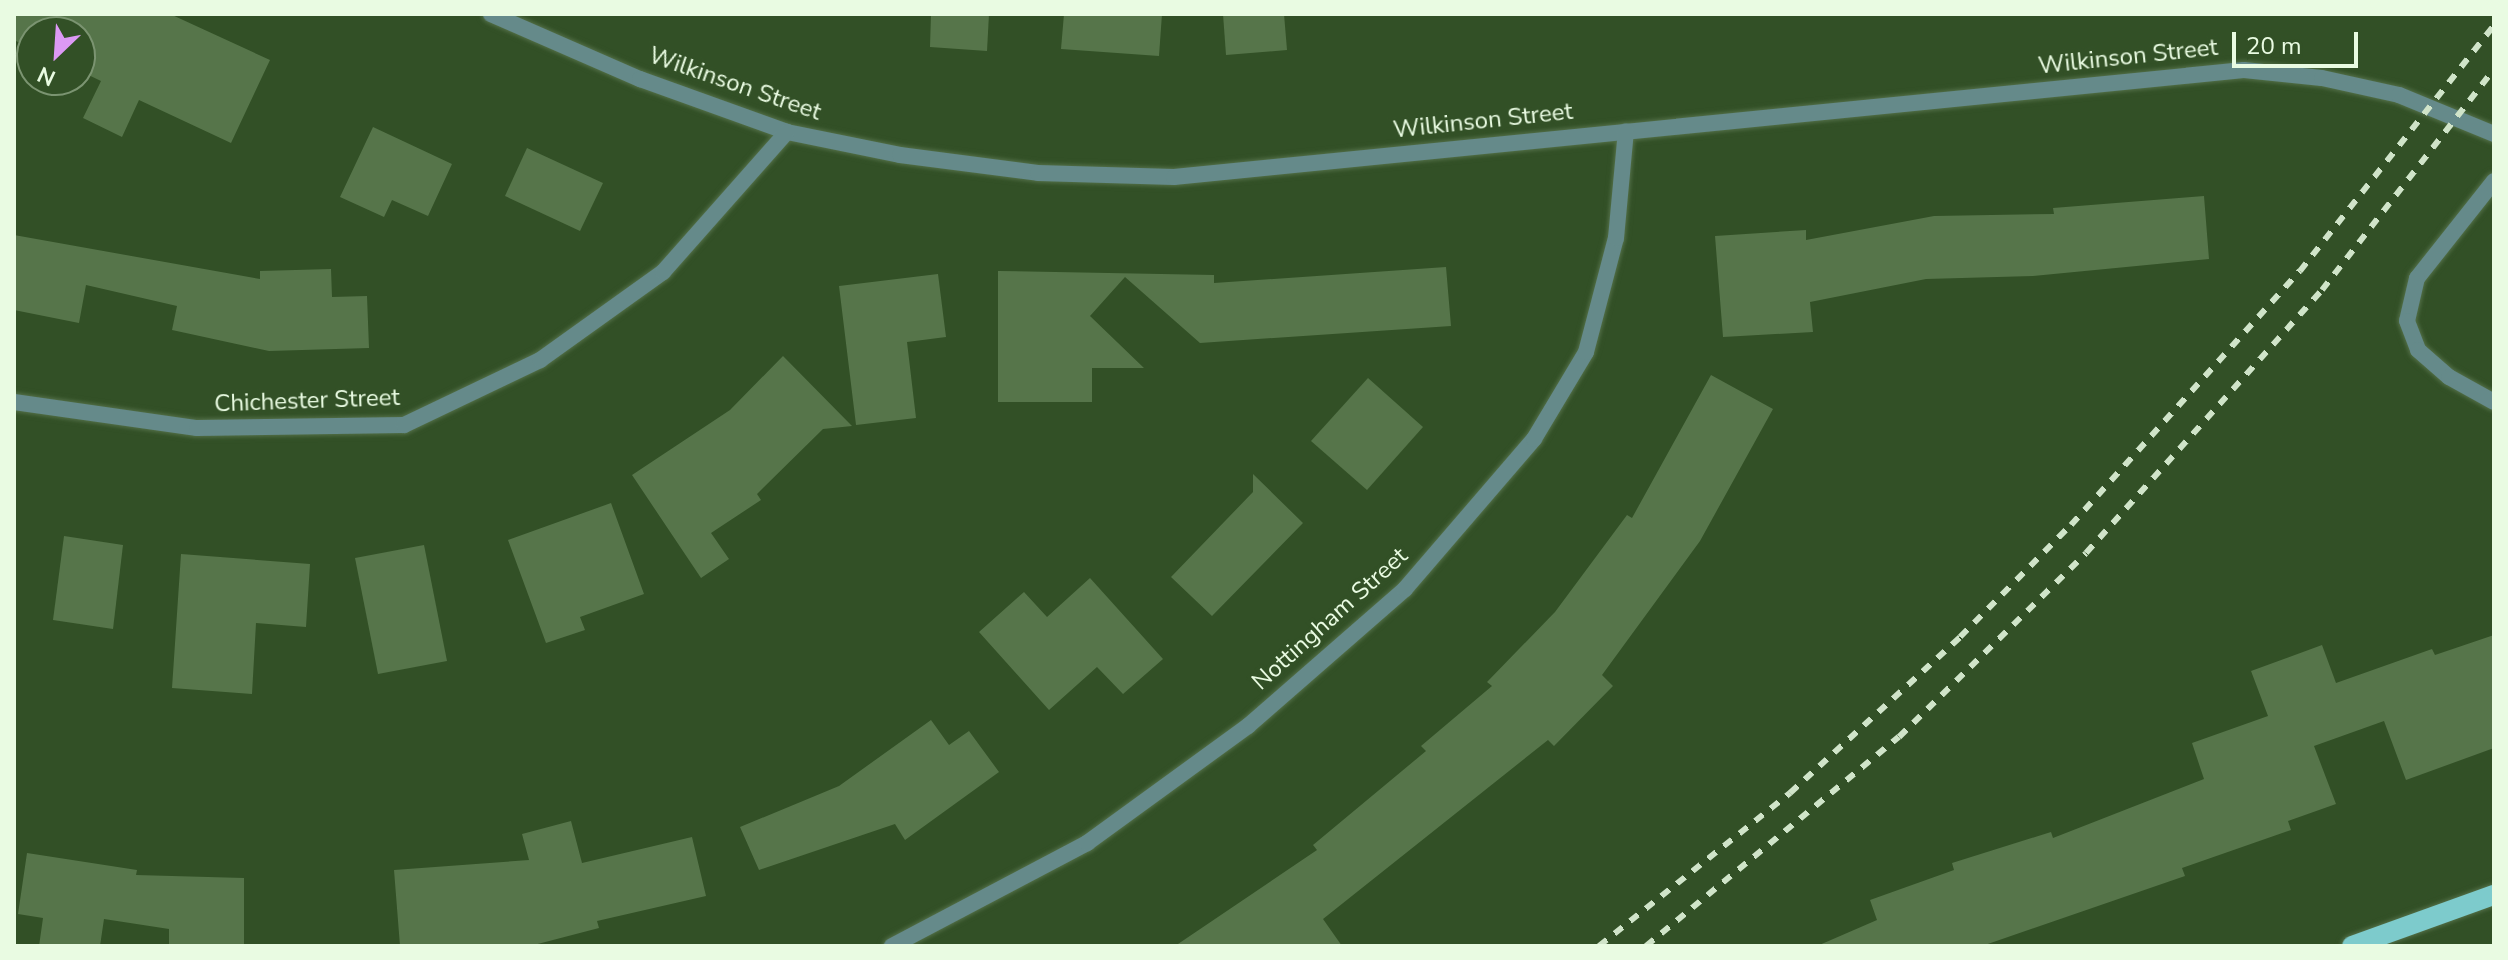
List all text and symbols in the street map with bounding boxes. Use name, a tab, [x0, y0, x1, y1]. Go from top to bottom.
north arrow	[16, 16, 96, 96]
scale bar	[2236, 16, 2362, 66]
text: 20 m	[2246, 30, 2302, 62]
street label: Wilkinson Street	[2037, 33, 2219, 81]
street label: Wilkinson Street	[645, 41, 825, 127]
text: N	[33, 59, 61, 93]
street label: Wilkinson Street	[1392, 97, 1574, 145]
street label: Chichester Street	[214, 383, 400, 419]
street label: Nottingham Street	[1246, 542, 1414, 696]

